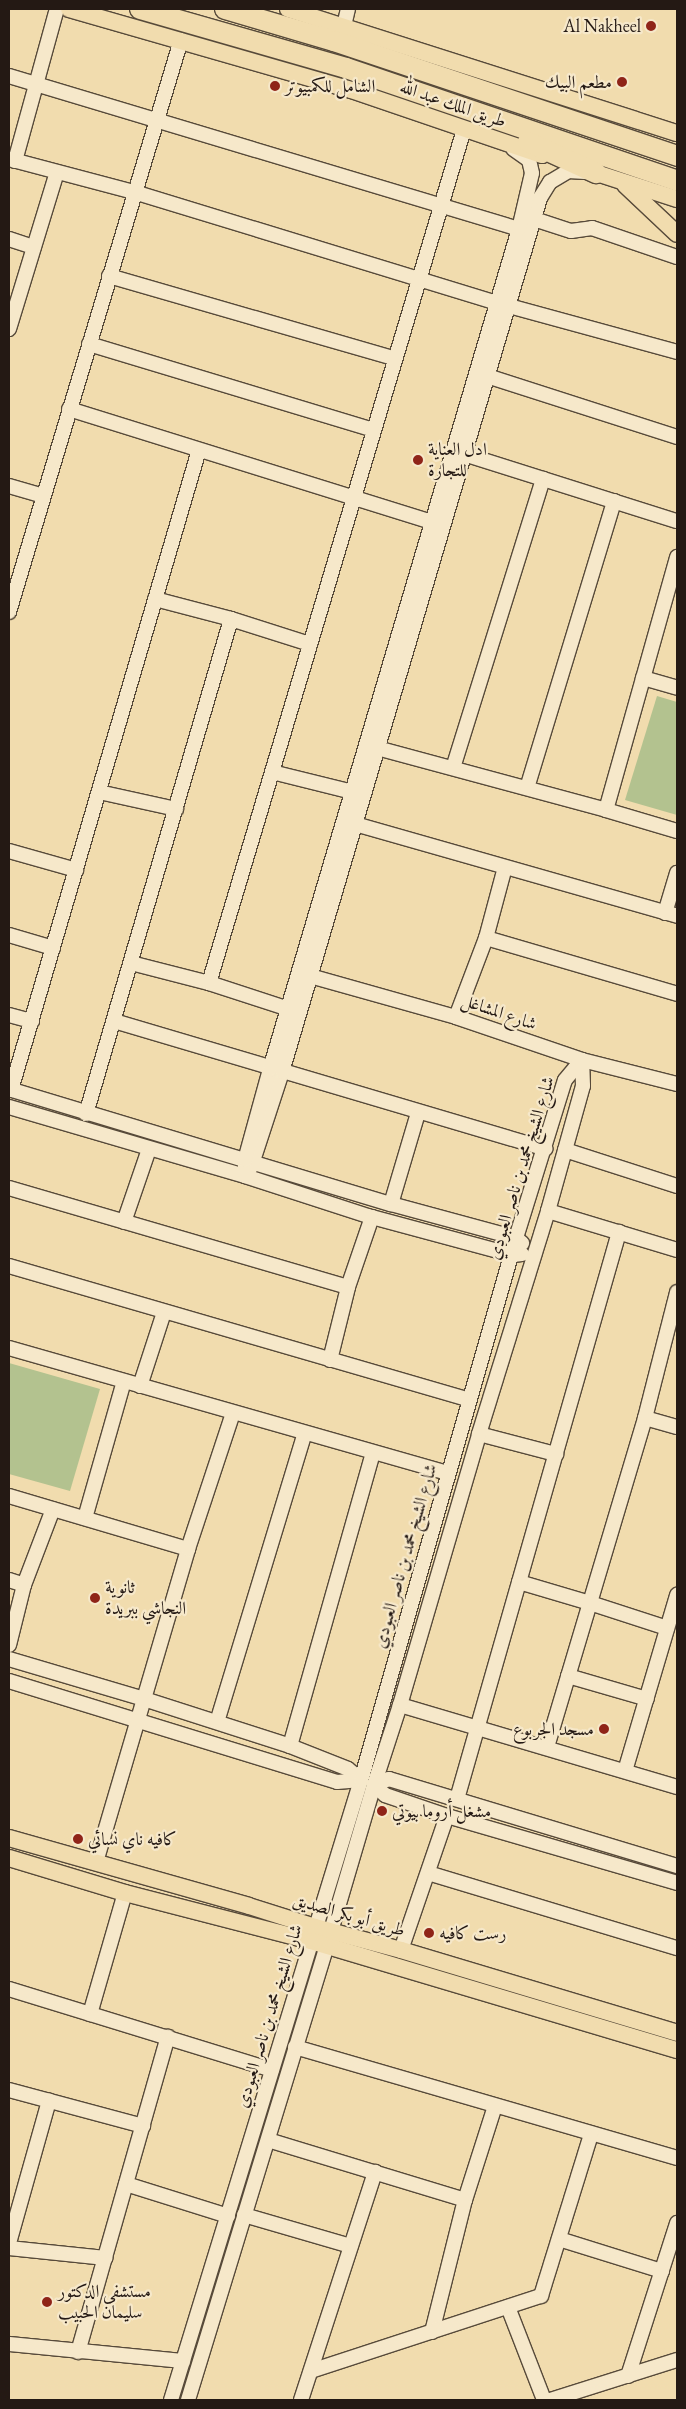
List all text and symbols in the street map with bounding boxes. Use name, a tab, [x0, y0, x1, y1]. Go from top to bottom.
place label: Al Nakheel	[563, 15, 641, 37]
marker: Al Nakheel	[645, 20, 657, 32]
place label: مطعم البيك	[545, 71, 612, 93]
place label: الشامل للكمبيوتر	[285, 75, 375, 97]
street label: طريق الملك عبد الله	[397, 76, 509, 132]
marker: مطعم البيك	[616, 76, 628, 88]
marker: الشامل للكمبيوتر	[269, 80, 281, 92]
place label: ادل العناية للتجارة	[428, 439, 487, 482]
marker: ادل العناية للتجارة	[412, 454, 424, 466]
street label: شارع المشاغل	[459, 989, 539, 1035]
street label: شارع الشيخ محمد بن ناصر العبودي	[483, 1074, 559, 1262]
street label: شارع الشيخ محمد بن ناصر العبودي	[368, 1461, 442, 1651]
place label: ثانوية النجاشي ببريدة	[105, 1577, 186, 1620]
marker: ثانوية النجاشي ببريدة	[89, 1592, 101, 1604]
place label: مسجد الجربوع	[513, 1718, 594, 1740]
marker: مسجد الجربوع	[598, 1723, 610, 1735]
place label: مشغل أروما بيوتي	[392, 1800, 491, 1822]
marker: مشغل أروما بيوتي	[376, 1805, 388, 1817]
place label: كافيه ناي نسائي	[88, 1828, 177, 1850]
marker: كافيه ناي نسائي	[72, 1833, 84, 1845]
street label: طريق أبو بكر الصديق	[290, 1889, 408, 1941]
street label: شارع الشيخ محمد بن ناصر العبودي	[231, 1922, 307, 2110]
place label: رست كافيه	[439, 1922, 506, 1944]
marker: رست كافيه	[423, 1927, 435, 1939]
place label: مستشفى الدكتور سليمان الحبيب	[58, 2281, 151, 2324]
marker: مستشفى الدكتور سليمان الحبيب	[40, 2295, 54, 2309]

